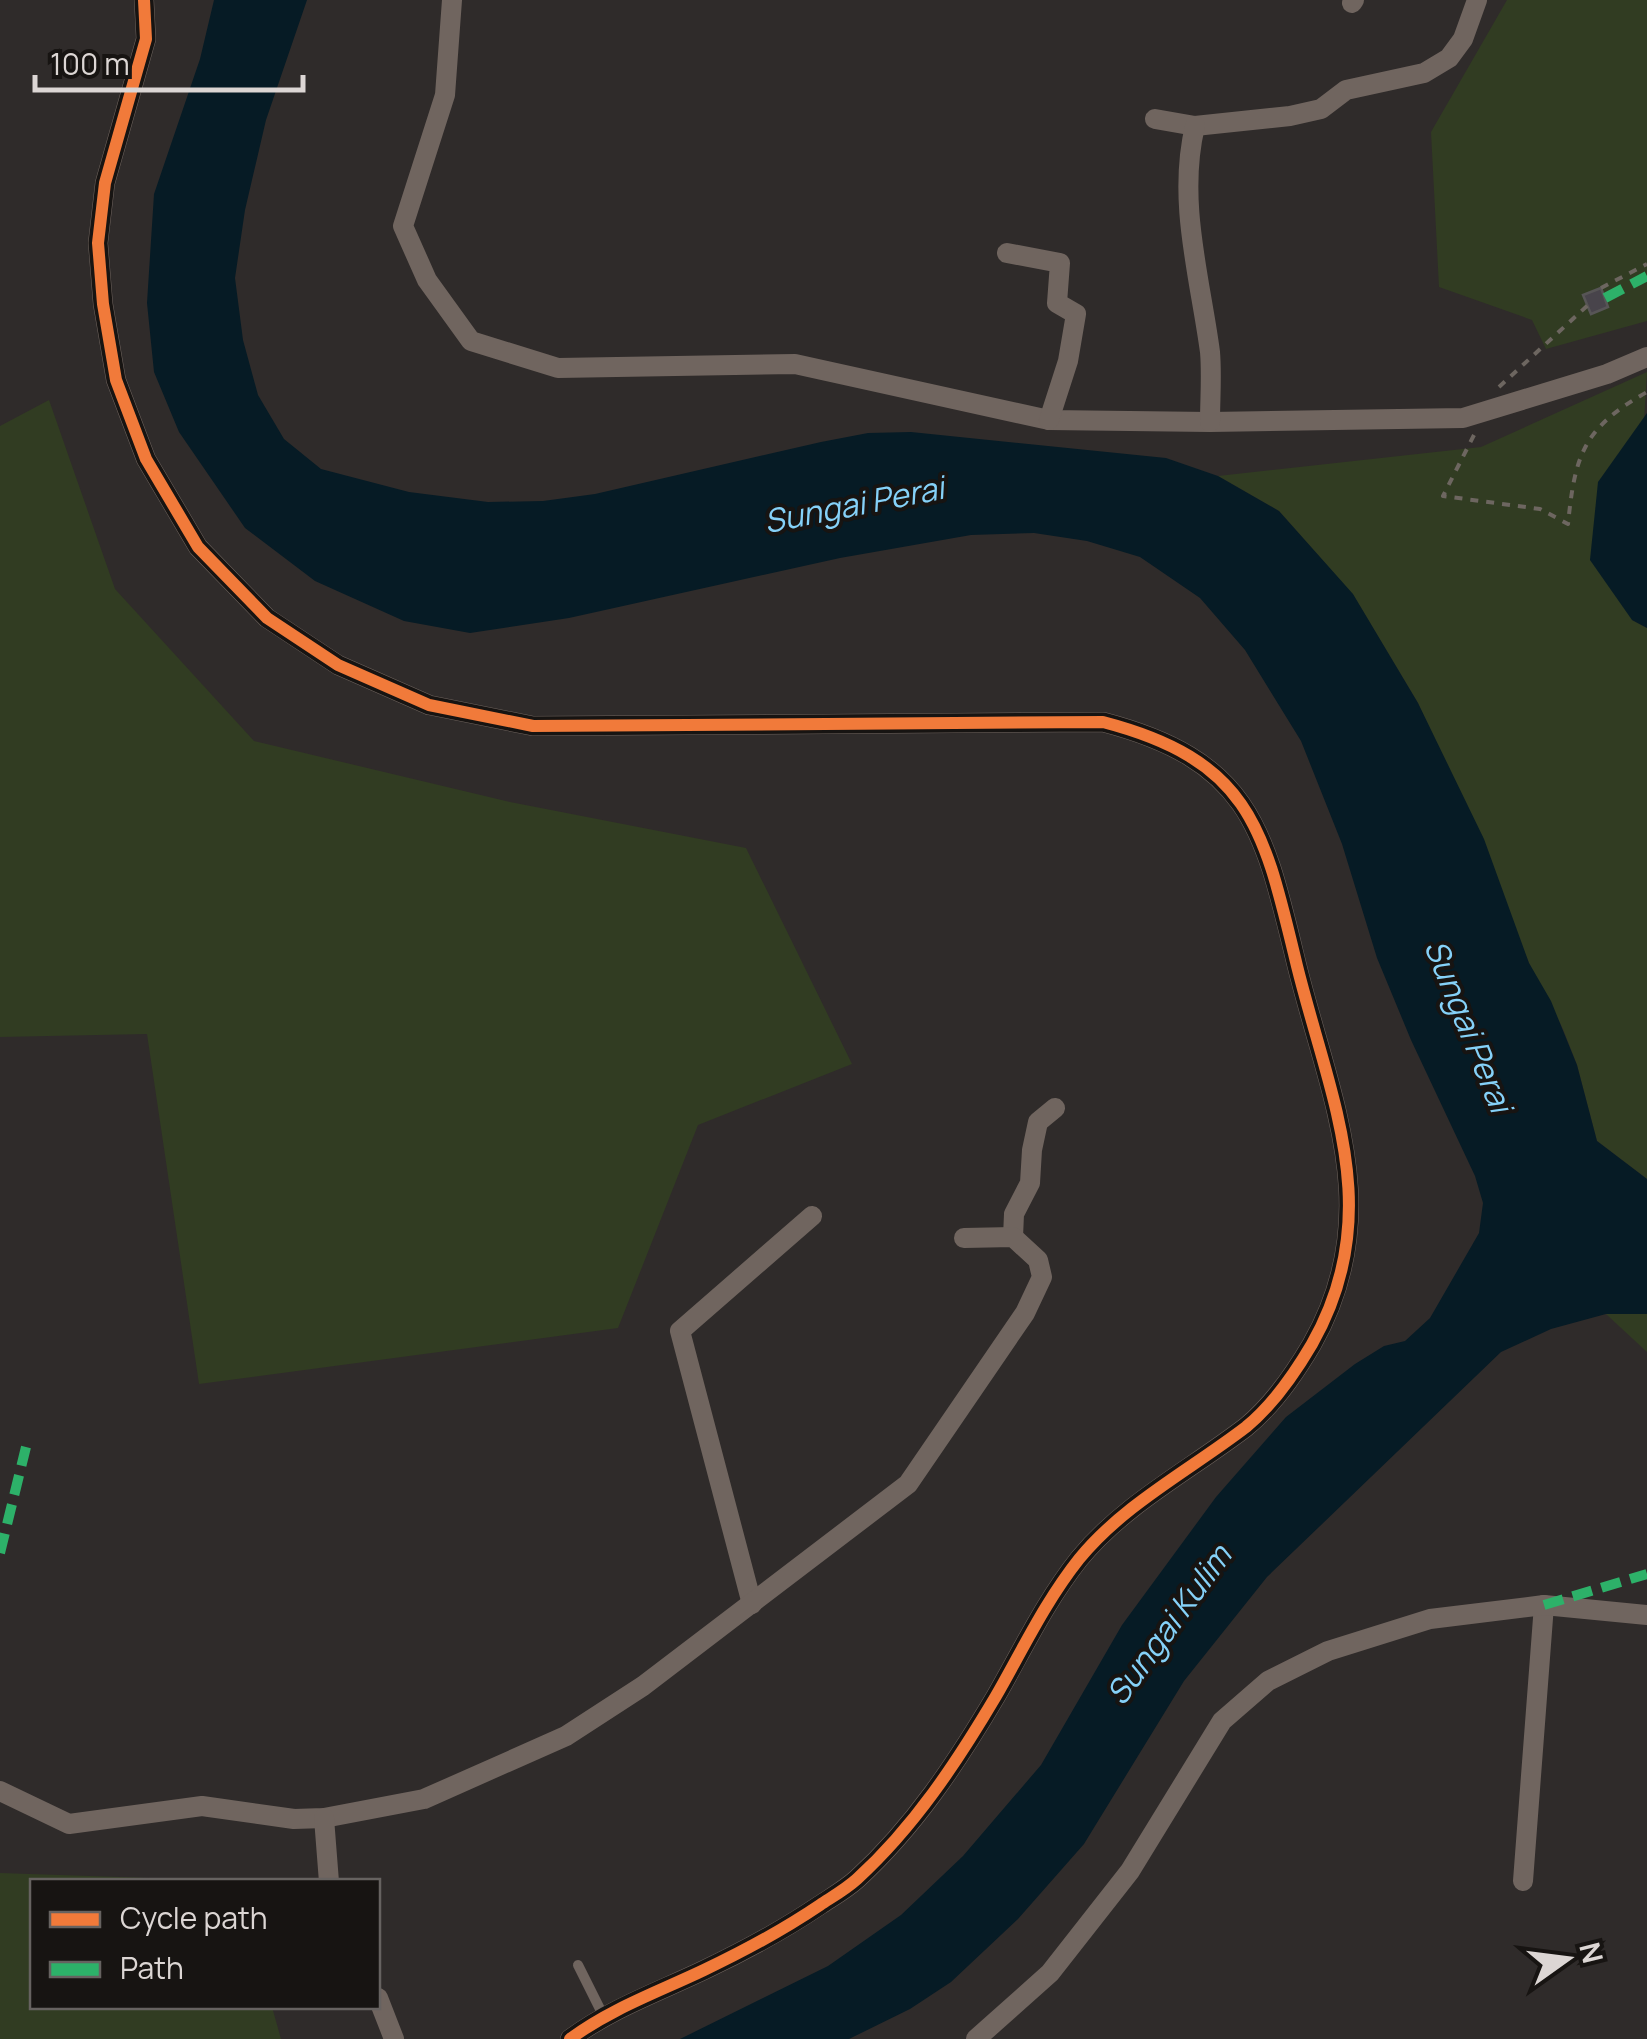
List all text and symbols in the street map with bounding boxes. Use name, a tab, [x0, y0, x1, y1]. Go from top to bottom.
scale bar	[35, 30, 302, 92]
text: 100 m	[50, 43, 130, 84]
water label: Sungai Perai	[760, 464, 951, 543]
water label: Sungai Perai	[1414, 933, 1525, 1122]
water label: Sungai Kulim	[1095, 1534, 1242, 1713]
legend	[30, 1879, 380, 2009]
text: Cycle path	[120, 1897, 268, 1938]
north arrow	[1517, 1909, 1617, 2009]
text: N	[1571, 1938, 1613, 1967]
text: Path	[120, 1947, 184, 1988]

